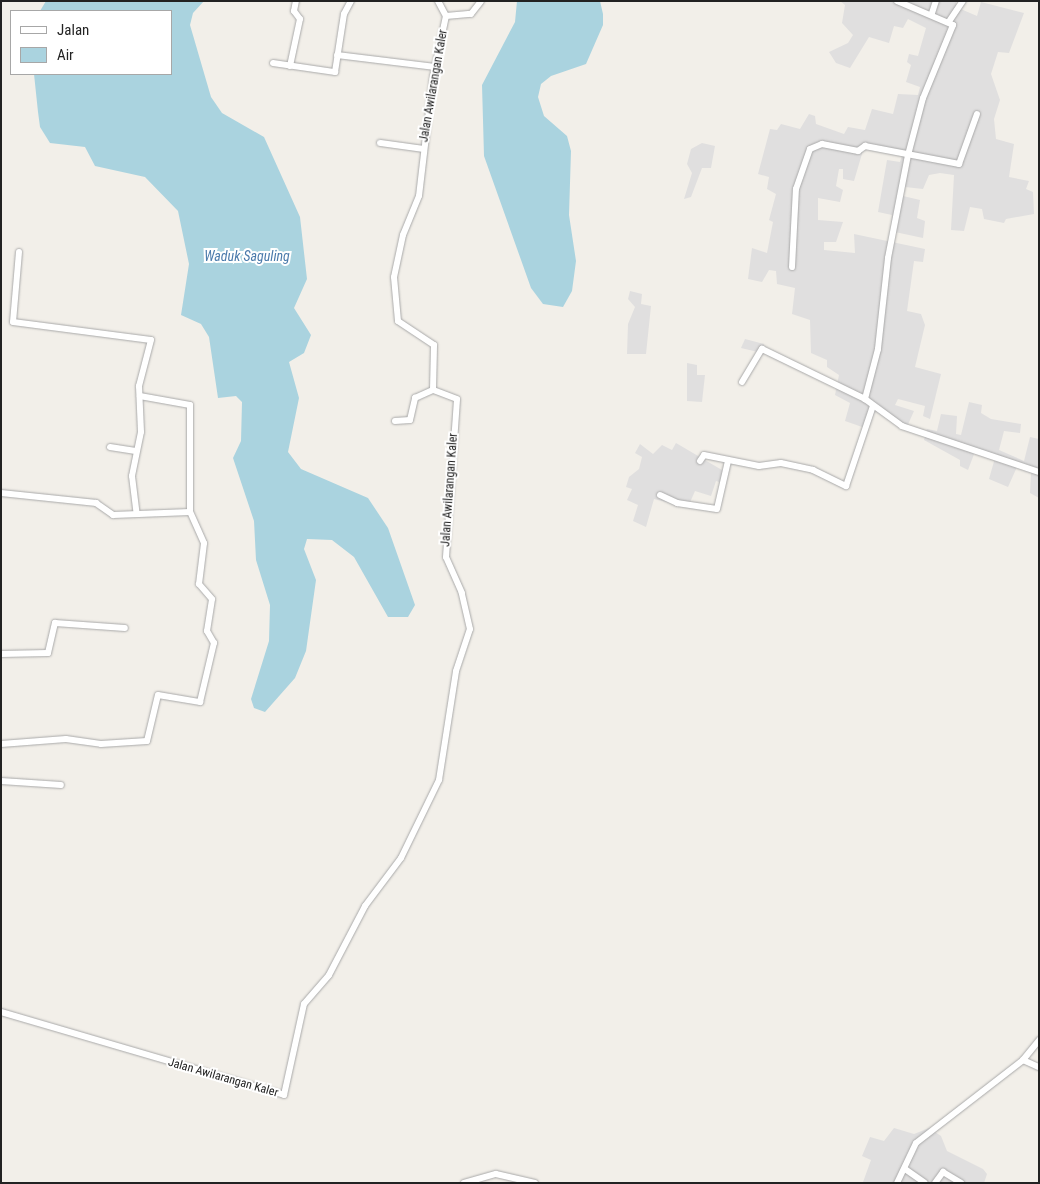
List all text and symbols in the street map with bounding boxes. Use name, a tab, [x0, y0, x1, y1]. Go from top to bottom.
legend	[10, 10, 172, 75]
text: Jalan	[57, 21, 89, 39]
street label: Jalan Awilarangan Kaler	[417, 29, 451, 143]
text: Air	[57, 46, 74, 64]
water label: Waduk Saguling	[204, 248, 290, 264]
street label: Jalan Awilarangan Kaler	[439, 433, 461, 547]
street label: Jalan Awilarangan Kaler	[166, 1055, 280, 1101]

